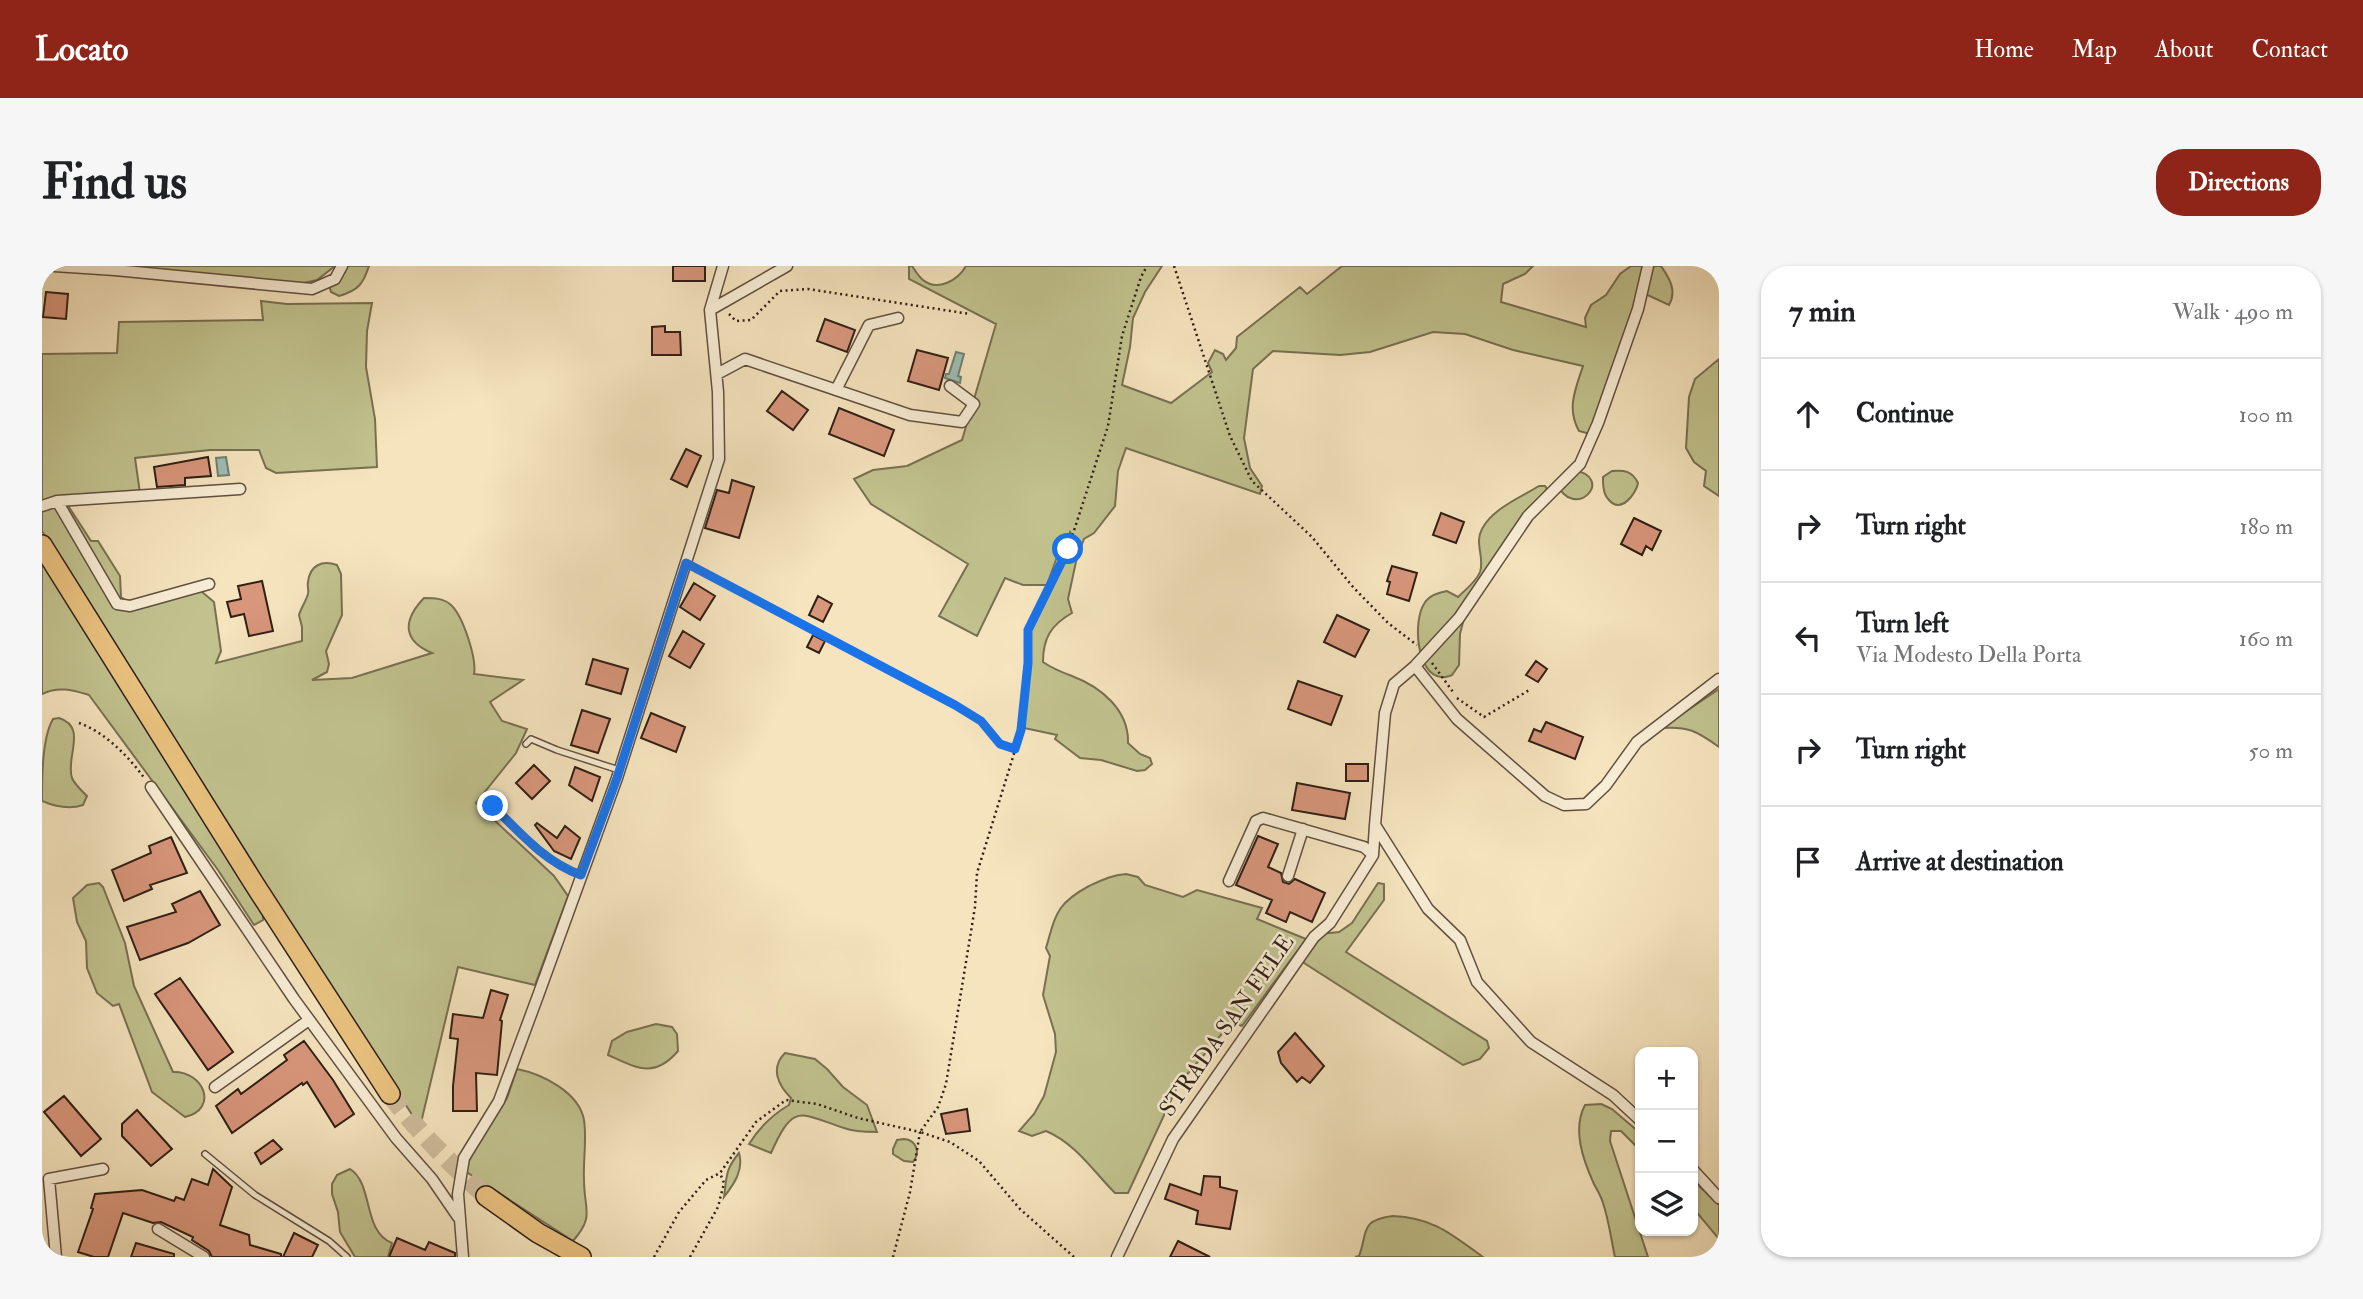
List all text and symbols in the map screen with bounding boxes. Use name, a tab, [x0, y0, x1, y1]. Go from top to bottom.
text: Locato	[35, 29, 128, 70]
text: Home	[1974, 34, 2034, 65]
text: Map	[2072, 34, 2117, 65]
text: About	[2155, 34, 2214, 65]
text: Contact	[2252, 34, 2328, 65]
button: Directions	[2156, 149, 2321, 216]
text: Find us	[42, 152, 187, 213]
text: 7 min	[1789, 293, 1856, 330]
text: Walk · 490 m	[2172, 297, 2293, 326]
icon: ahead	[1789, 395, 1827, 433]
text: Continue	[1856, 398, 1954, 430]
text: 100 m	[2239, 400, 2293, 429]
icon: right	[1789, 507, 1827, 545]
text: Turn right	[1856, 510, 1966, 542]
text: 180 m	[2240, 512, 2293, 541]
route start	[1052, 533, 1083, 564]
text: Turn left	[1856, 608, 1949, 640]
icon: left	[1789, 619, 1827, 657]
text: 160 m	[2239, 624, 2293, 653]
text: Via Modesto Della Porta	[1856, 640, 2081, 669]
icon: right	[1789, 731, 1827, 769]
text: Turn right	[1856, 734, 1966, 766]
text: 50 m	[2249, 736, 2293, 765]
route end	[477, 790, 508, 821]
icon: arrive	[1789, 843, 1827, 881]
text: Arrive at destination	[1856, 846, 2064, 878]
street label: STRADA SAN FELE	[1153, 929, 1300, 1122]
map controls	[1635, 1047, 1698, 1236]
button: +	[1635, 1047, 1698, 1110]
button: −	[1635, 1110, 1698, 1173]
button: layers	[1635, 1173, 1698, 1236]

